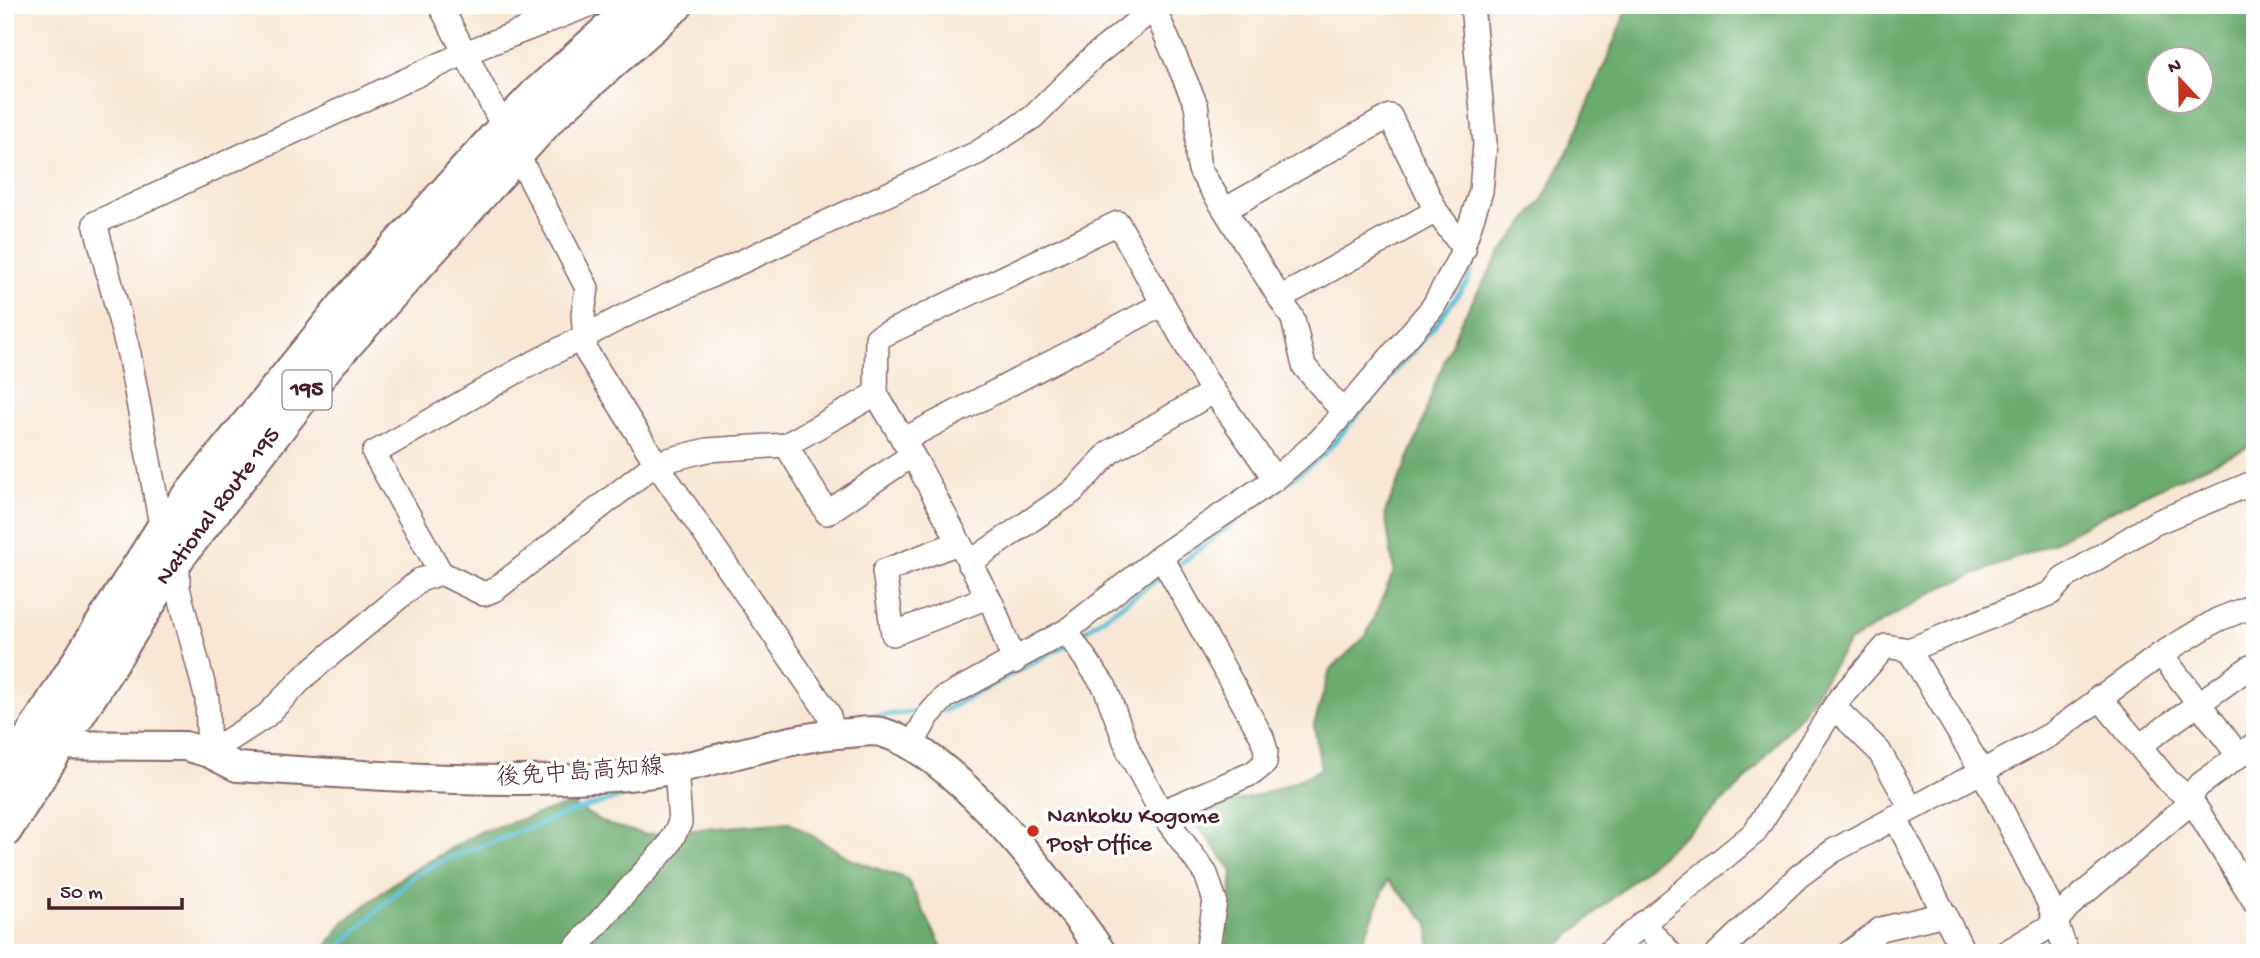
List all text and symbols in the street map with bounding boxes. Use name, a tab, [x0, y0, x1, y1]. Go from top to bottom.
north arrow	[2144, 46, 2214, 116]
text: N	[2165, 54, 2185, 80]
road number: 195	[282, 370, 332, 410]
street label: National Route 195	[150, 422, 288, 592]
street label: 後免中島高知線	[495, 753, 665, 794]
place label: Nankoku Kogome Post Office	[1046, 803, 1220, 860]
marker: Nankoku Kogome Post Office	[1025, 823, 1041, 839]
scale bar	[49, 867, 182, 911]
text: 50 m	[60, 882, 103, 907]

